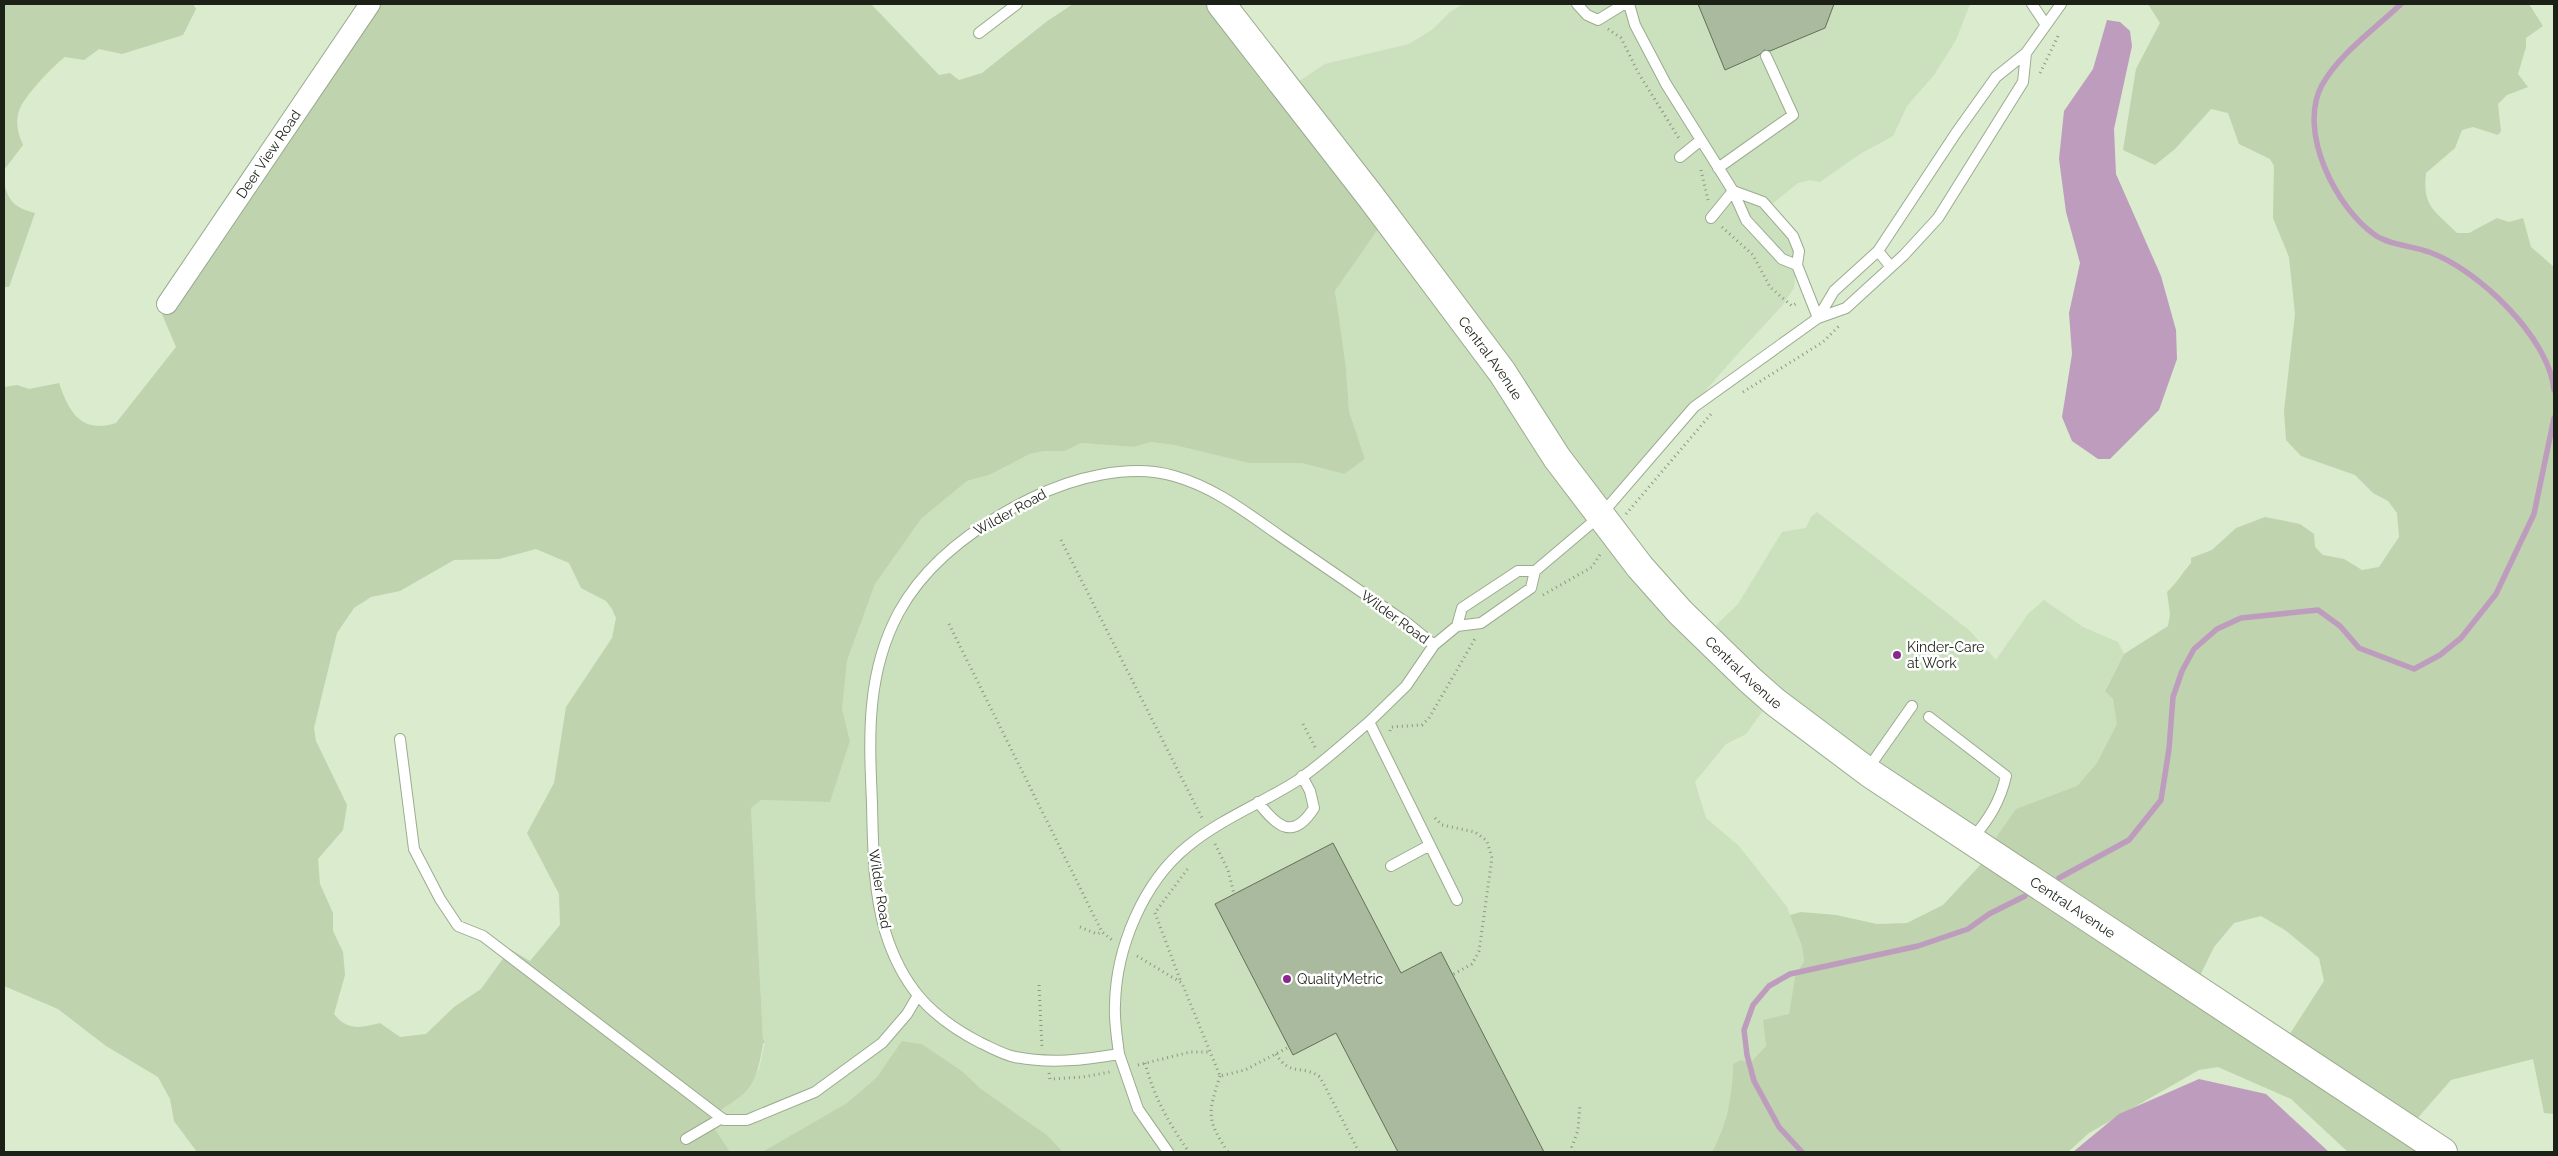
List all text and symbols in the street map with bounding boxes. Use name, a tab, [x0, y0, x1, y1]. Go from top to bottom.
street label: Deer View Road	[233, 107, 304, 201]
street label: Central Avenue	[1455, 313, 1526, 403]
street label: Wilder Road	[971, 486, 1049, 538]
street label: Wilder Road	[1358, 587, 1432, 647]
street label: Central Avenue	[1702, 633, 1785, 712]
place label: Kinder-Care at Work	[1907, 639, 1985, 671]
marker: Kinder-Care at Work	[1891, 649, 1903, 661]
street label: Wilder Road	[866, 848, 894, 930]
street label: Central Avenue	[2027, 873, 2118, 941]
place label: QualityMetric	[1297, 971, 1384, 987]
marker: QualityMetric	[1281, 973, 1293, 985]

